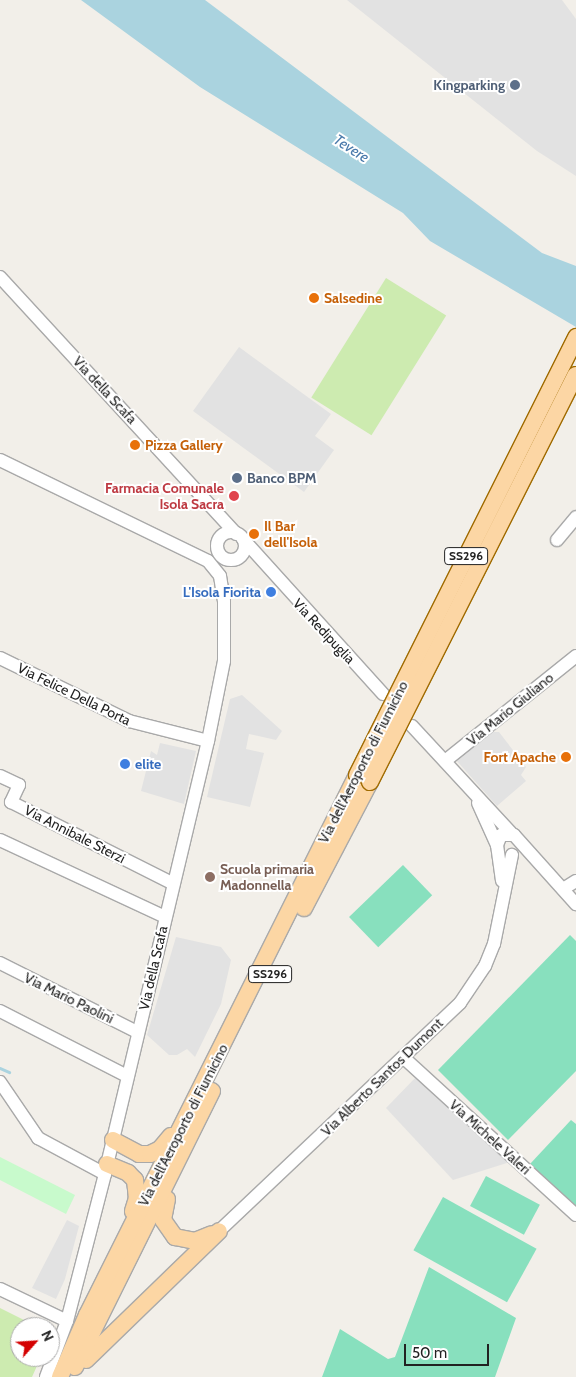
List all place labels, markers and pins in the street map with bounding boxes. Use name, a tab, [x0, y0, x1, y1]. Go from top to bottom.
place label: Kingparking	[433, 77, 505, 93]
marker: Kingparking	[509, 79, 521, 91]
place label: Salsedine	[324, 290, 382, 306]
marker: Salsedine	[308, 292, 320, 304]
place label: Pizza Gallery	[145, 437, 223, 453]
marker: Pizza Gallery	[129, 439, 141, 451]
place label: Banco BPM	[247, 470, 317, 486]
marker: Banco BPM	[231, 472, 243, 484]
place label: Farmacia Comunale Isola Sacra	[105, 480, 224, 512]
marker: Farmacia Comunale Isola Sacra	[228, 490, 240, 502]
place label: Il Bar dell'Isola	[264, 518, 317, 550]
marker: Il Bar dell'Isola	[248, 528, 260, 540]
place label: L'Isola Fiorita	[183, 584, 261, 600]
marker: L'Isola Fiorita	[265, 586, 277, 598]
place label: Fort Apache	[484, 749, 556, 765]
marker: Fort Apache	[560, 751, 572, 763]
place label: elite	[135, 756, 161, 772]
marker: elite	[119, 758, 131, 770]
place label: Scuola primaria Madonnella	[220, 861, 314, 894]
marker: Scuola primaria Madonnella	[204, 871, 216, 883]

